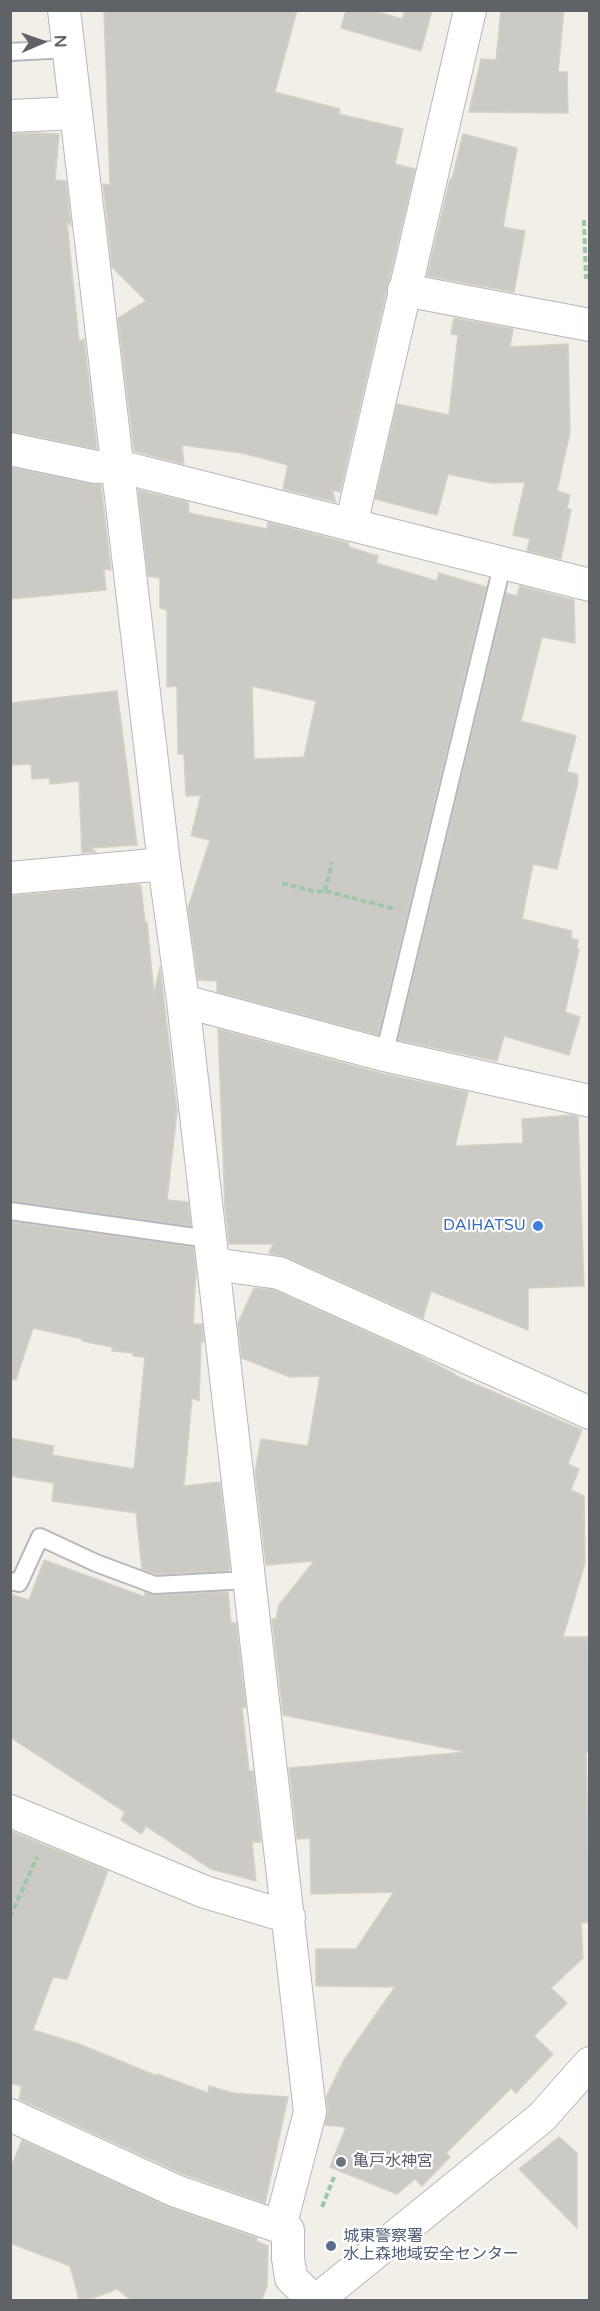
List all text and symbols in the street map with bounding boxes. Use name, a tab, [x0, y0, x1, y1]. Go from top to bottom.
north arrow	[12, 12, 72, 72]
text: N	[50, 35, 70, 48]
place label: DAIHATSU	[443, 1216, 526, 1236]
marker: DAIHATSU	[531, 1219, 545, 1233]
place label: 亀戸水神宮	[353, 2152, 433, 2172]
marker: 亀戸水神宮	[334, 2155, 348, 2169]
place label: 城東警察署 水上森地域安全センター	[343, 2227, 519, 2265]
marker: 城東警察署 水上森地域安全センター	[324, 2239, 338, 2253]

